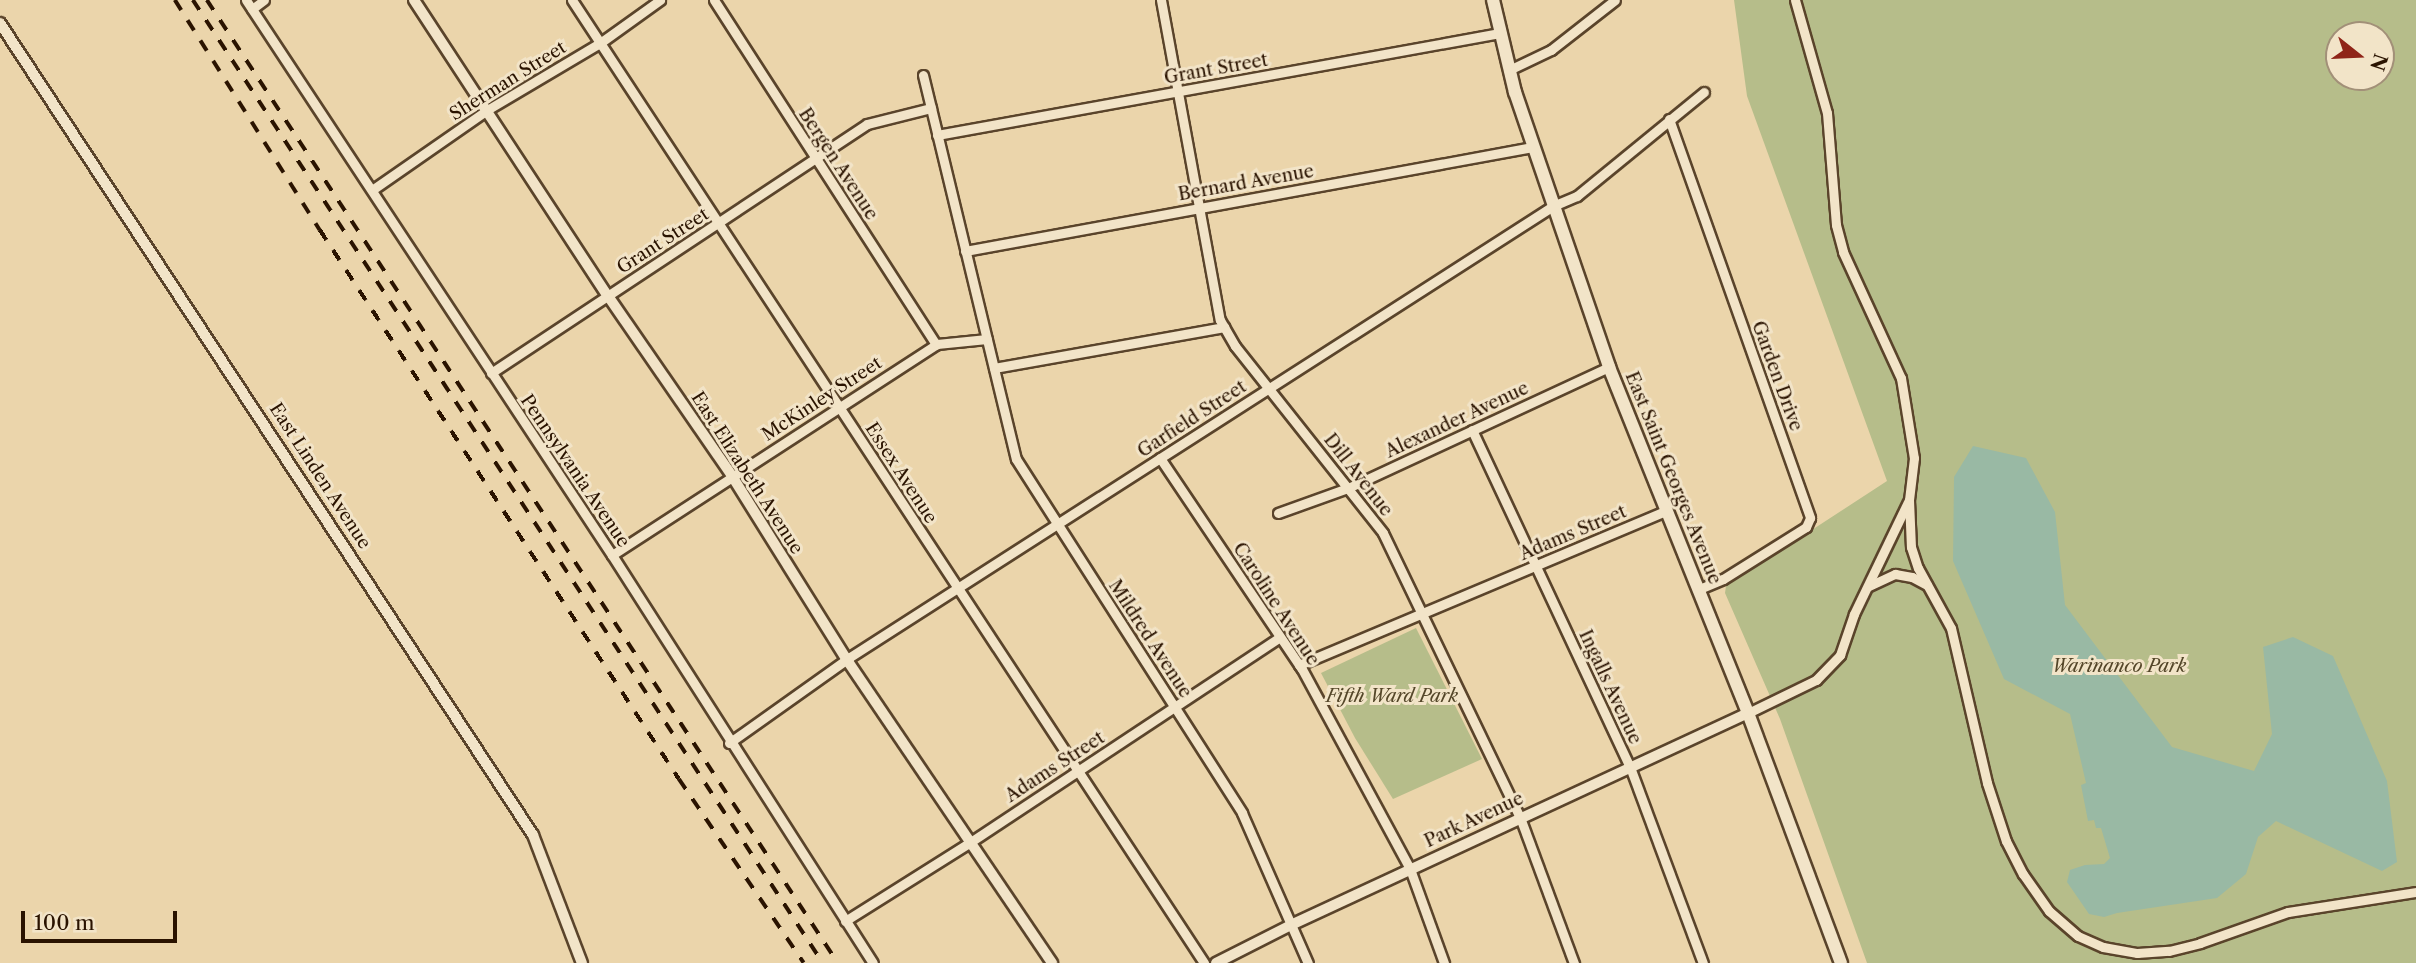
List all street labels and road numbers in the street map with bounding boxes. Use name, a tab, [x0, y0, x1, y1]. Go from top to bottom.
street label: Sherman Street	[446, 37, 570, 125]
street label: Grant Street	[1162, 49, 1270, 89]
street label: Bergen Avenue	[794, 104, 882, 224]
street label: Bernard Avenue	[1176, 160, 1316, 206]
street label: Grant Street	[613, 203, 713, 279]
street label: Garden Drive	[1747, 318, 1807, 434]
street label: McKinley Street	[758, 352, 886, 446]
street label: East Saint Georges Avenue	[1620, 368, 1726, 588]
street label: Garfield Street	[1134, 376, 1250, 462]
street label: Alexander Avenue	[1381, 377, 1533, 463]
street label: East Elizabeth Avenue	[686, 387, 808, 559]
street label: Pennsylvania Avenue	[516, 390, 634, 552]
street label: East Linden Avenue	[265, 399, 375, 553]
street label: Essex Avenue	[860, 418, 942, 528]
street label: Dill Avenue	[1319, 429, 1397, 521]
street label: Adams Street	[1516, 501, 1630, 565]
street label: Caroline Avenue	[1228, 538, 1324, 670]
street label: Mildred Avenue	[1104, 576, 1196, 702]
street label: Ingalls Avenue	[1574, 626, 1646, 748]
street label: Adams Street	[1001, 727, 1109, 807]
street label: Park Avenue	[1421, 787, 1527, 853]

